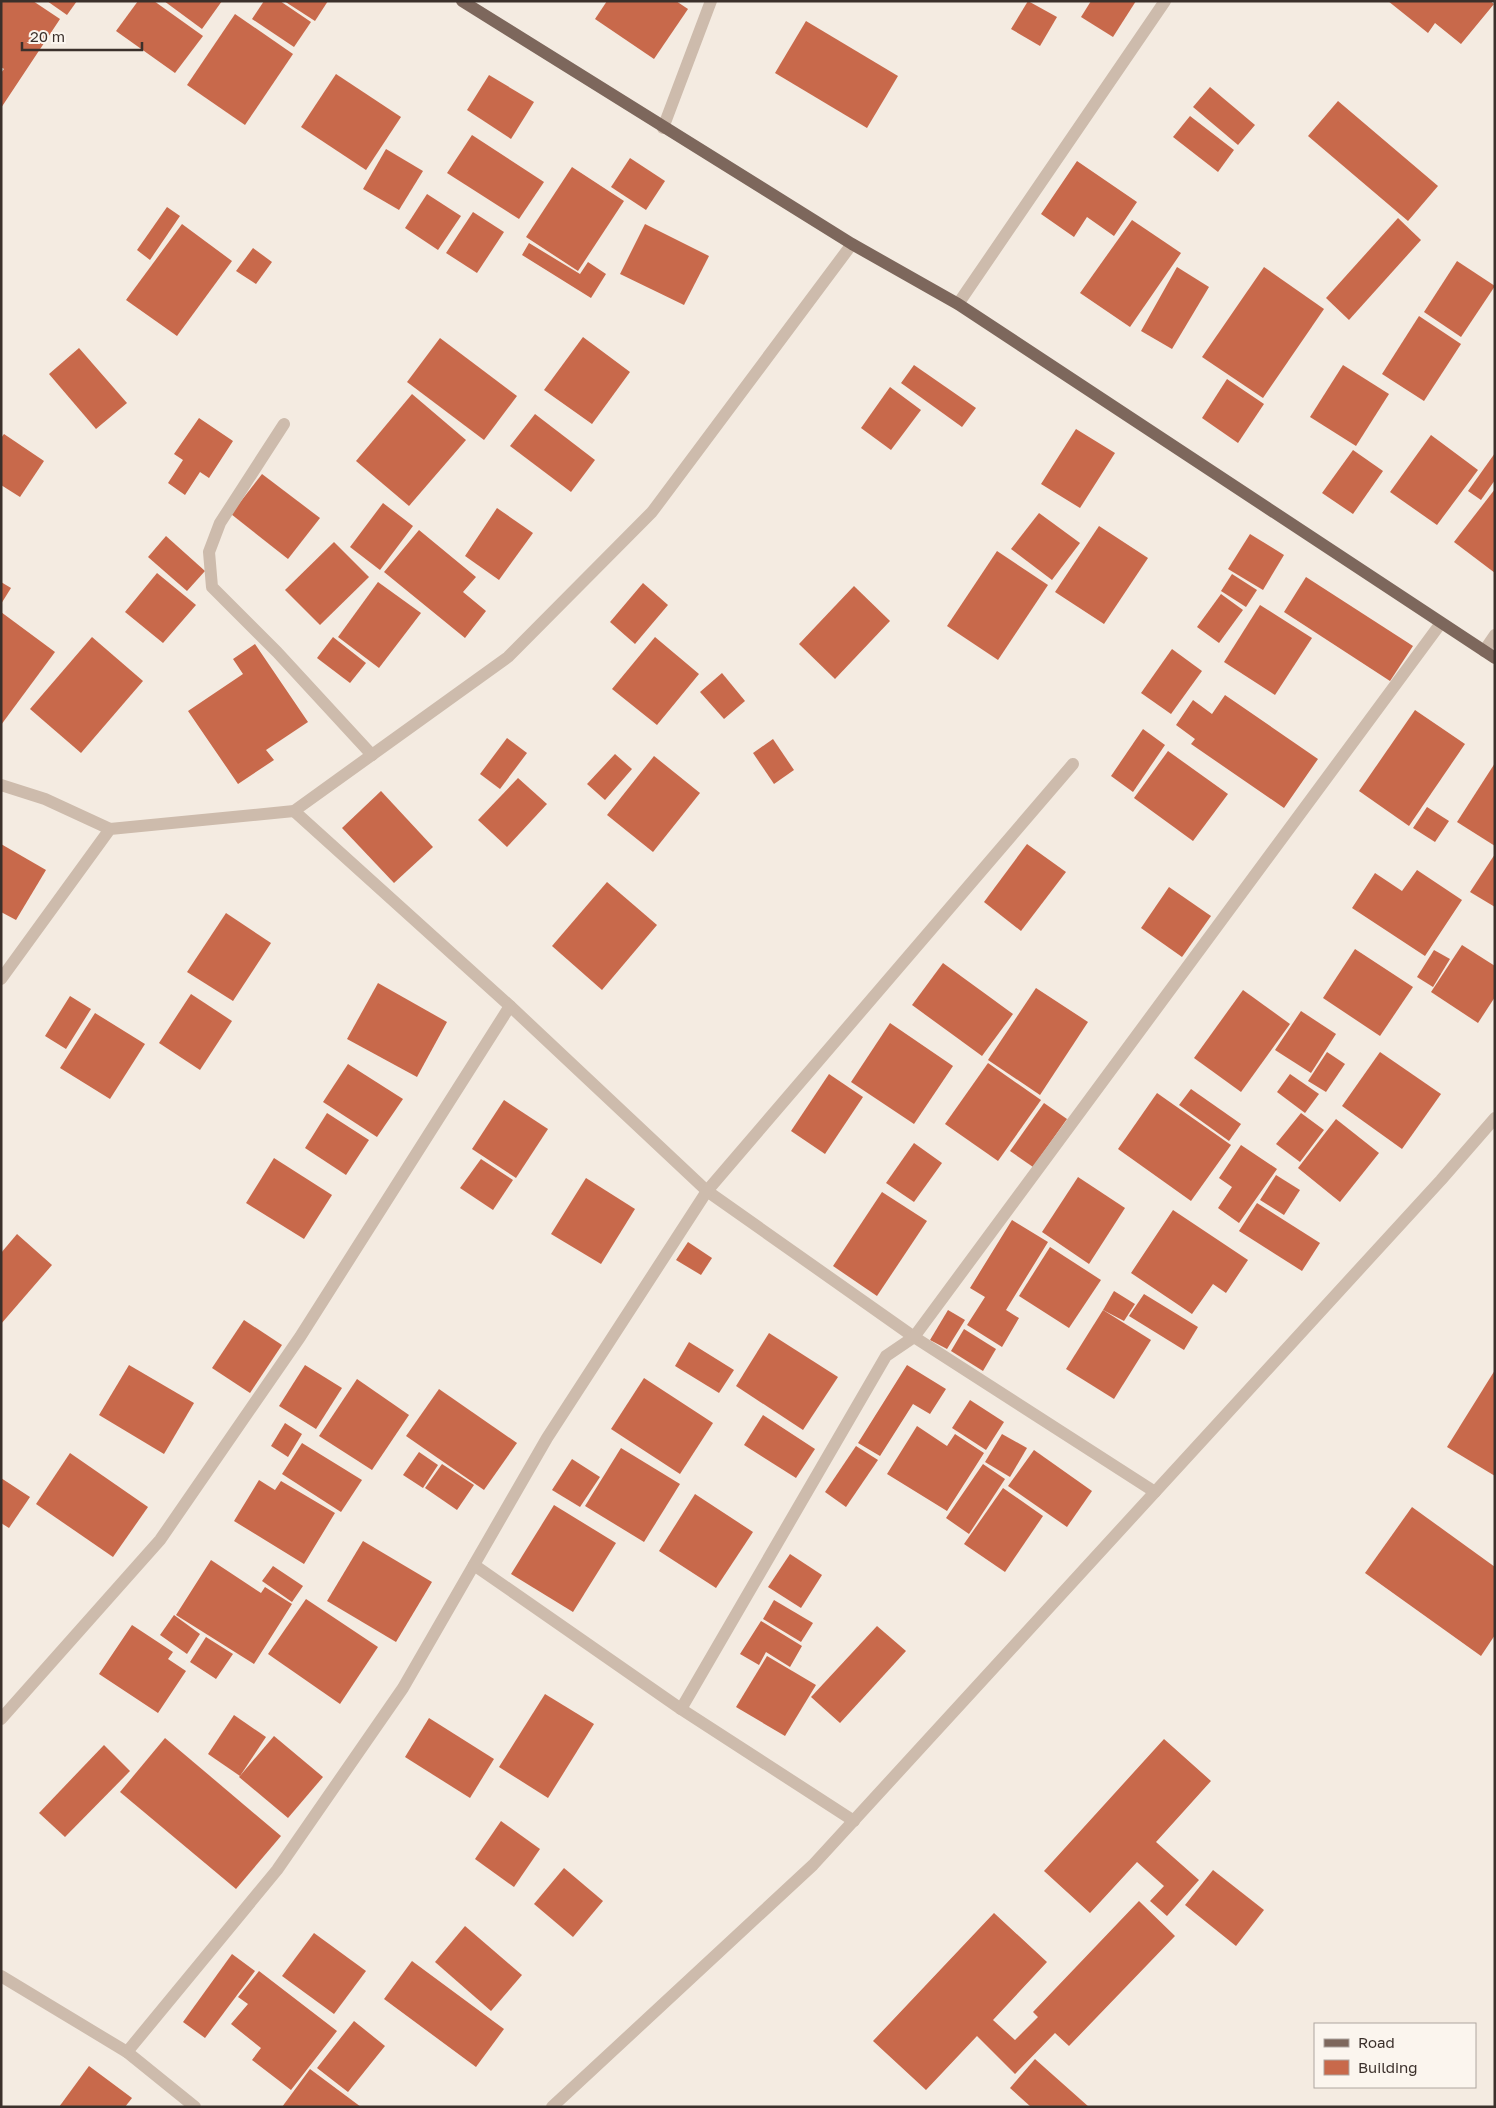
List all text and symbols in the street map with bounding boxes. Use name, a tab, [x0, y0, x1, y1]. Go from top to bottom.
scale bar	[22, 20, 142, 52]
text: 20 m	[30, 27, 65, 45]
legend	[1314, 2023, 1476, 2088]
text: Road	[1358, 2033, 1395, 2051]
text: Building	[1358, 2058, 1418, 2076]

